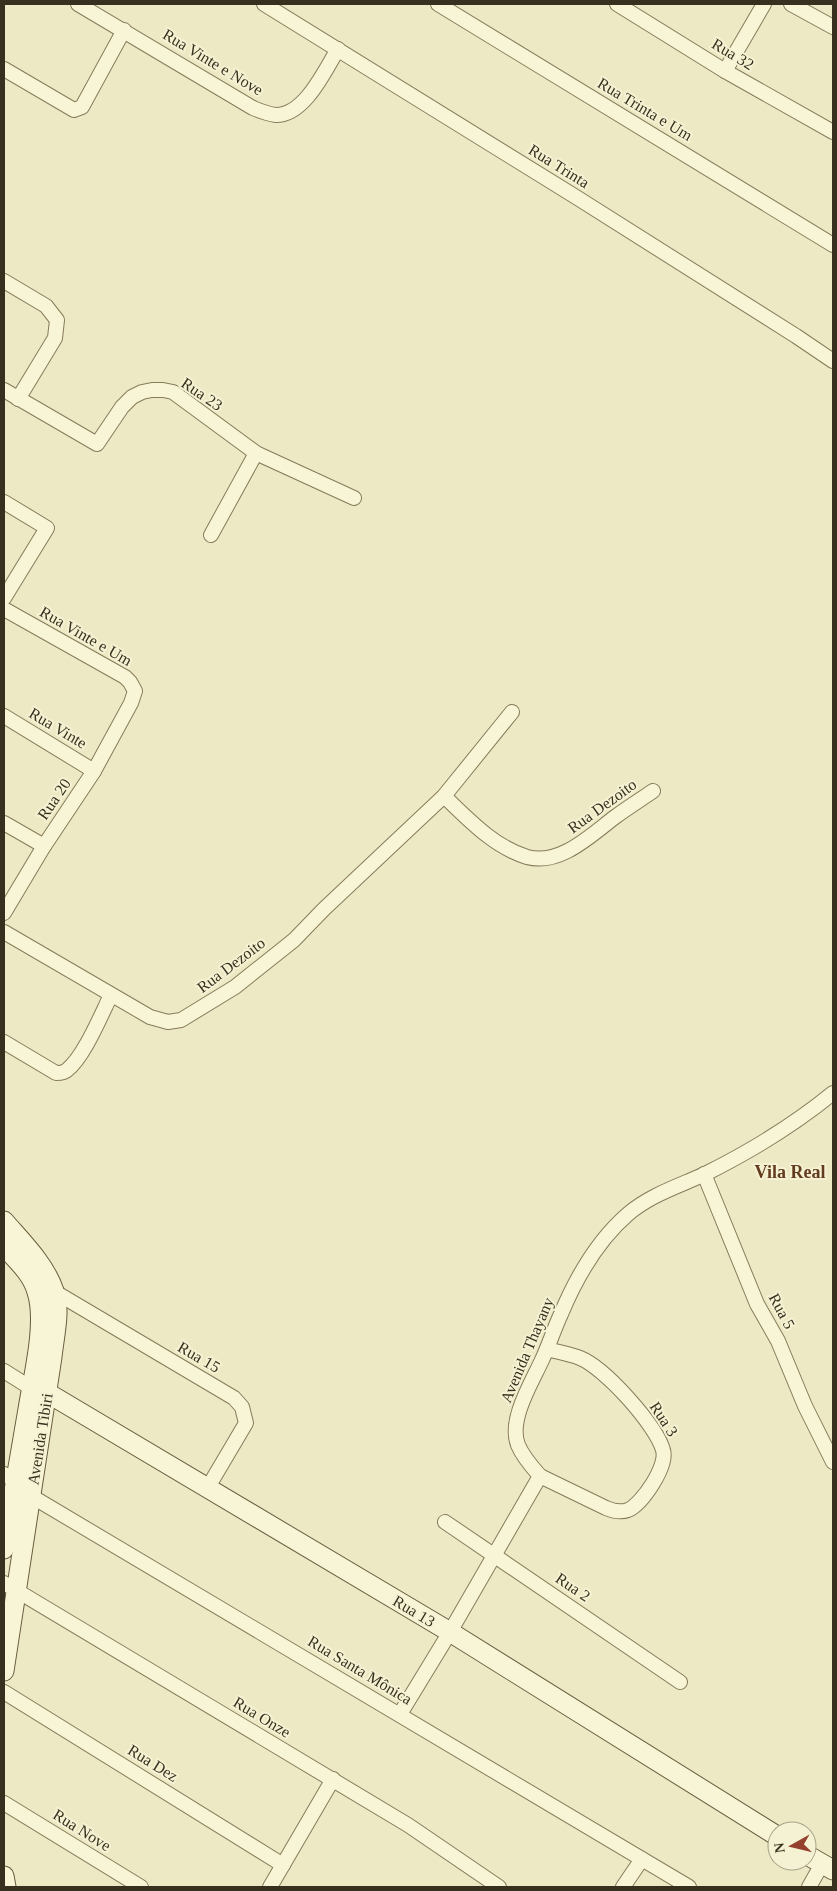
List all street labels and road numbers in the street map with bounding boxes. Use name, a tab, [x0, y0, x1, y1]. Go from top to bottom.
street label: Rua Vinte e Nove	[160, 25, 266, 99]
street label: Rua 32	[709, 35, 757, 73]
street label: Rua Trinta e Um	[595, 74, 696, 144]
street label: Rua Trinta	[526, 141, 592, 191]
street label: Rua 23	[178, 374, 226, 414]
street label: Rua Vinte e Um	[37, 603, 135, 669]
street label: Rua Vinte	[26, 704, 90, 752]
street label: Rua 20	[34, 775, 74, 823]
street label: Rua Dezoito	[564, 775, 640, 837]
street label: Rua Dezoito	[194, 934, 268, 996]
street label: Rua 5	[766, 1290, 798, 1332]
street label: Avenida Thayany	[497, 1295, 558, 1406]
street label: Rua 15	[175, 1338, 223, 1376]
street label: Avenida Tibiri	[24, 1391, 56, 1486]
street label: Rua 3	[647, 1399, 681, 1439]
street label: Rua 2	[553, 1569, 593, 1605]
street label: Rua 13	[390, 1592, 438, 1630]
street label: Rua Santa Mônica	[305, 1632, 415, 1708]
street label: Rua Onze	[230, 1693, 294, 1741]
street label: Rua Dez	[125, 1741, 181, 1785]
street label: Rua Nove	[50, 1806, 114, 1854]

